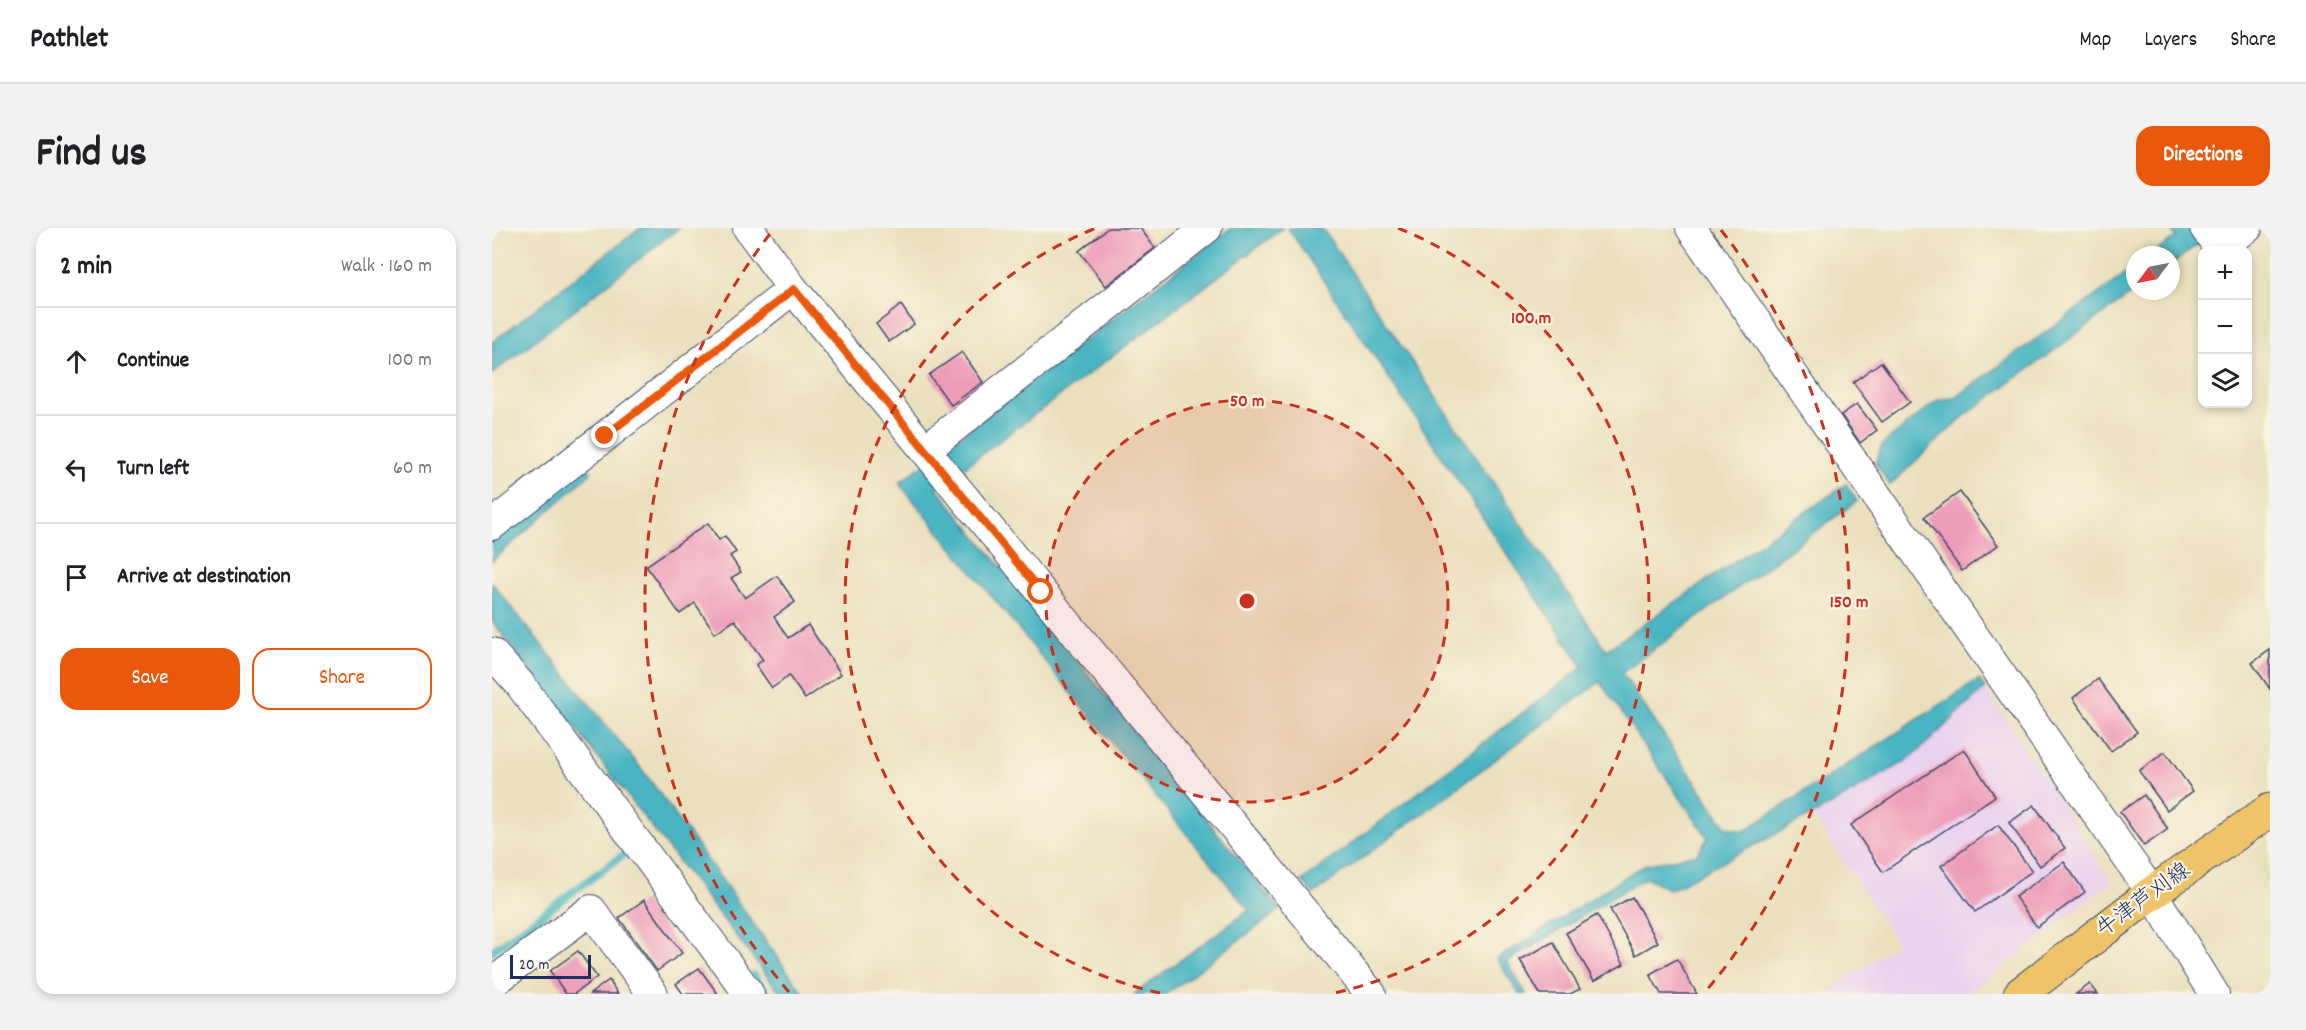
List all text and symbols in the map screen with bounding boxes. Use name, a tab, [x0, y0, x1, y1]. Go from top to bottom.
text: Pathlet	[30, 21, 108, 61]
text: Map	[2080, 26, 2111, 56]
text: Layers	[2144, 26, 2197, 56]
text: Share	[2230, 26, 2276, 56]
text: Find us	[36, 126, 147, 186]
button: Directions	[2136, 126, 2270, 186]
north arrow	[2126, 246, 2180, 300]
map controls	[2198, 246, 2252, 408]
button: +	[2198, 246, 2252, 300]
text: 2 min	[60, 249, 112, 286]
text: Walk · 160 m	[341, 253, 432, 281]
button: −	[2198, 300, 2252, 354]
text: 100 m	[1511, 307, 1551, 332]
icon: ahead	[60, 345, 93, 378]
text: Continue	[117, 346, 189, 377]
text: 100 m	[388, 347, 432, 375]
button: layers	[2198, 354, 2252, 408]
text: 50 m	[1230, 390, 1264, 415]
route end	[591, 422, 617, 448]
icon: left	[60, 453, 93, 486]
text: Turn left	[117, 454, 189, 485]
text: 60 m	[393, 455, 432, 483]
icon: arrive	[60, 561, 93, 594]
text: Arrive at destination	[117, 562, 291, 593]
route start	[1027, 578, 1053, 604]
centre of rings	[1237, 591, 1257, 611]
text: 150 m	[1830, 591, 1868, 616]
button: Save	[60, 648, 240, 710]
button: Share	[252, 648, 432, 710]
street label: 牛津芦刈線	[2090, 856, 2198, 946]
scale bar	[510, 952, 591, 980]
text: 20 m	[519, 954, 549, 977]

